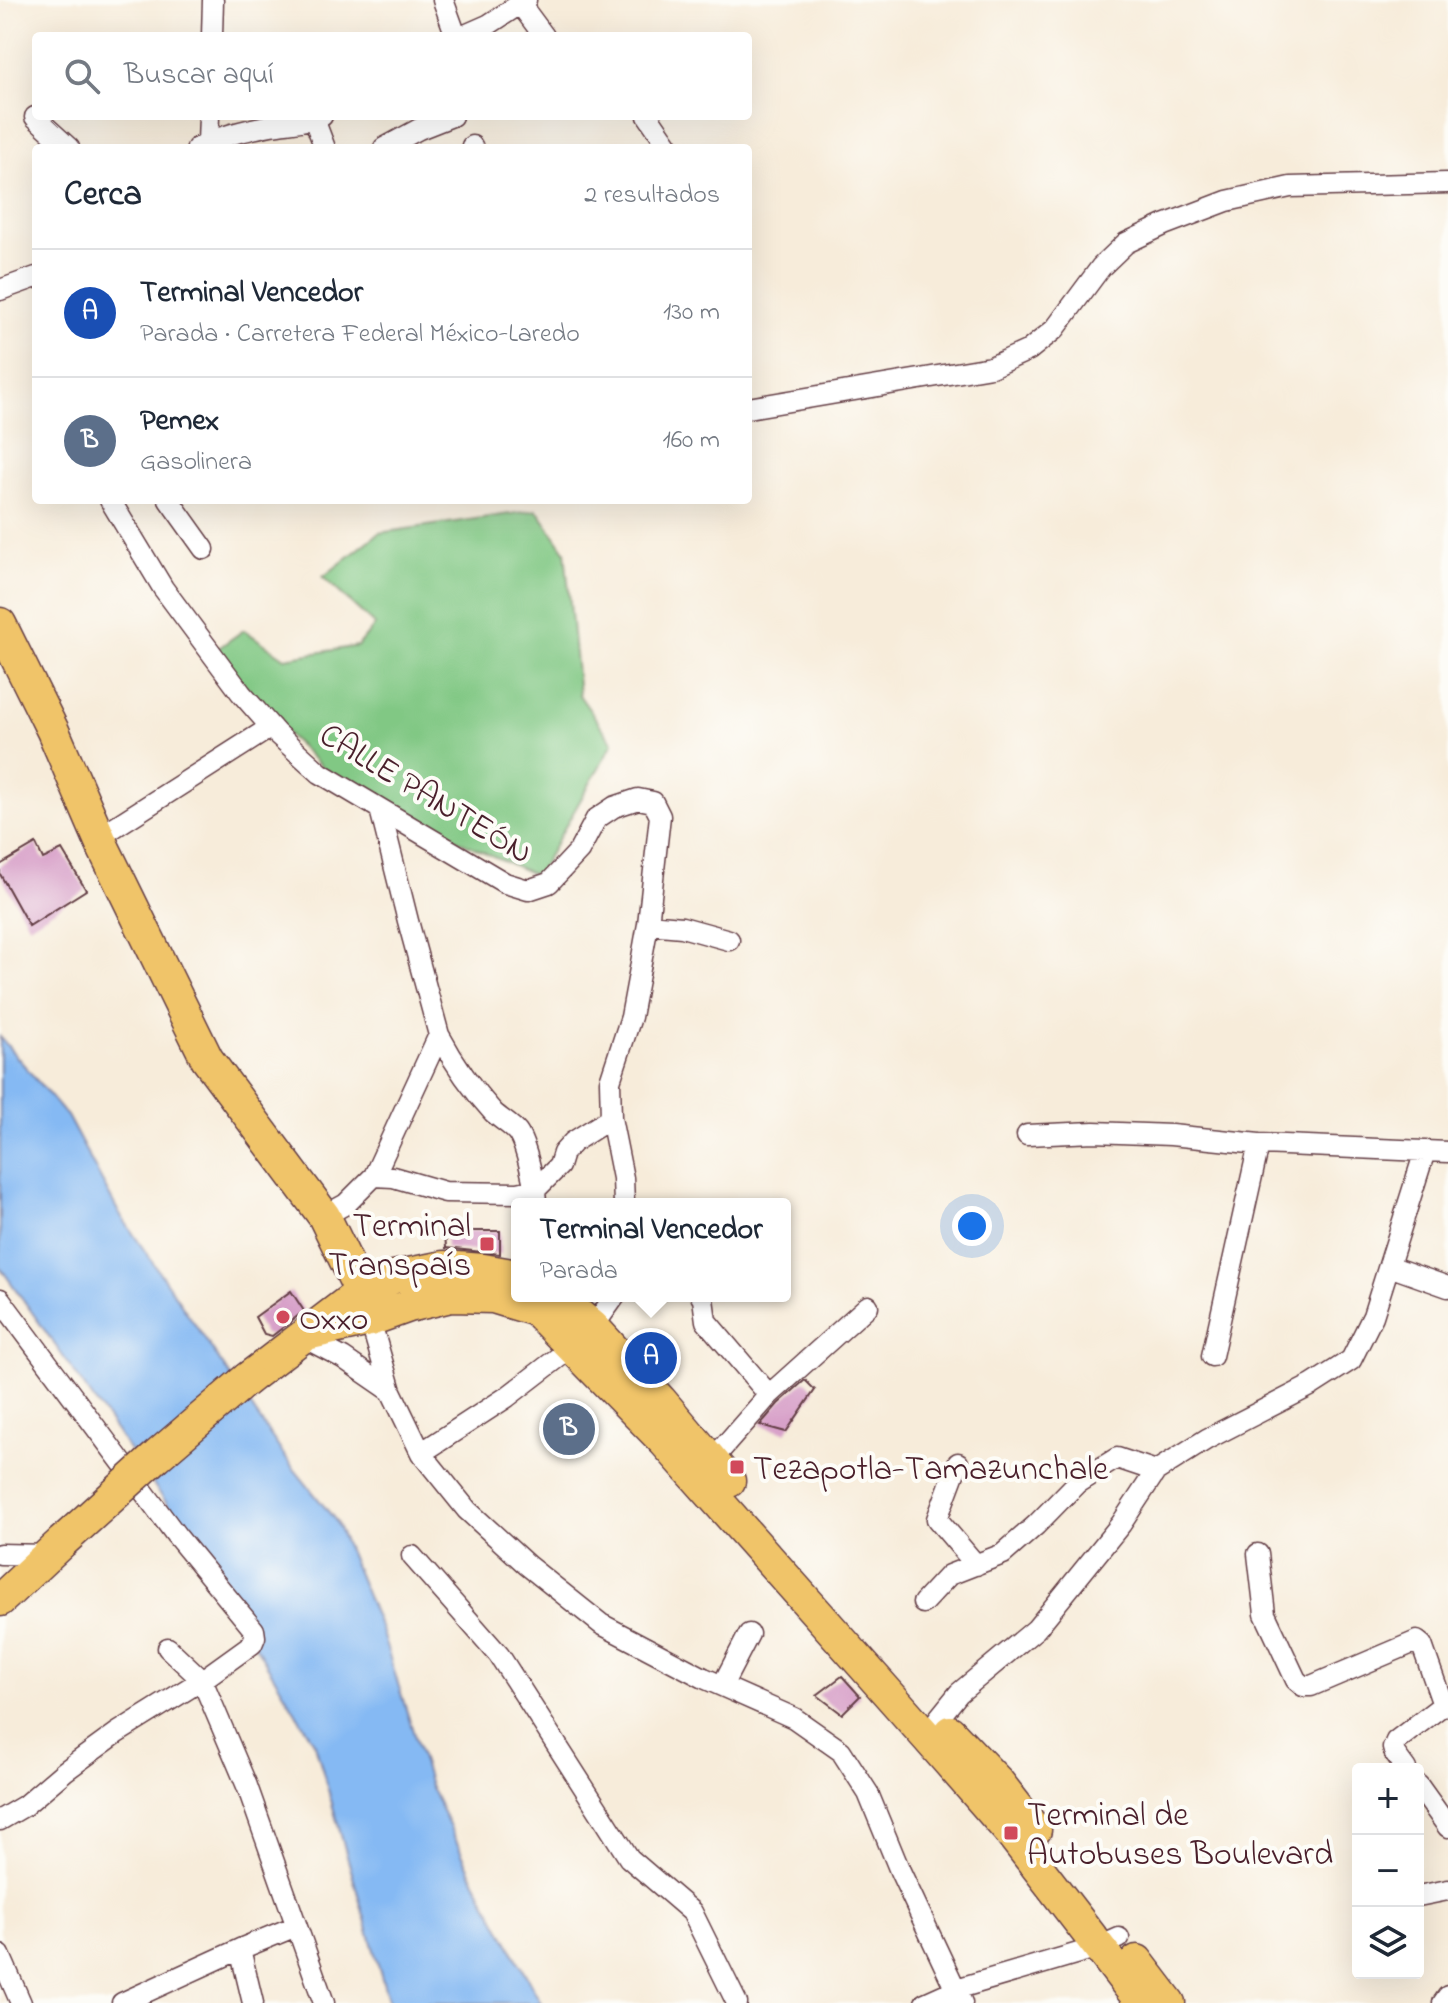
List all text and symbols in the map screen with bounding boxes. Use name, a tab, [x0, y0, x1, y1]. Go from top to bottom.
search box	[32, 32, 752, 120]
icon: search	[60, 54, 104, 98]
text: Buscar aquí	[124, 54, 274, 98]
text: Cerca	[64, 171, 142, 221]
text: 2 resultados	[584, 177, 720, 215]
text: Terminal Vencedor	[140, 272, 363, 316]
text: A	[82, 294, 98, 332]
text: 130 m	[663, 294, 720, 332]
text: Parada · Carretera Federal México-Laredo	[140, 316, 580, 354]
text: Pemex	[140, 400, 219, 444]
text: B	[81, 422, 99, 460]
text: 160 m	[662, 422, 720, 460]
text: Gasolinera	[140, 444, 252, 482]
street label: CALLE PANTEÓN	[309, 712, 541, 879]
popup	[511, 1198, 791, 1302]
place label: Terminal Transpaís	[328, 1203, 471, 1292]
your location	[952, 1206, 992, 1246]
text: Terminal Vencedor	[540, 1209, 763, 1253]
marker: Terminal Transpaís	[478, 1235, 496, 1253]
text: Parada	[540, 1253, 618, 1291]
place label: Oxxo	[299, 1296, 368, 1346]
marker: Oxxo	[274, 1308, 292, 1326]
pin: A	[625, 1328, 677, 1388]
pin: B	[543, 1399, 595, 1459]
place label: Tezapotla-Tamazunchale	[753, 1446, 1109, 1496]
marker: Tezapotla-Tamazunchale	[728, 1458, 746, 1476]
map controls	[1352, 1763, 1424, 1979]
button: +	[1352, 1763, 1424, 1835]
place label: Terminal de Autobuses Boulevard	[1027, 1792, 1333, 1881]
marker: Terminal de Autobuses Boulevard	[1002, 1824, 1020, 1842]
button: −	[1352, 1835, 1424, 1907]
button: layers	[1352, 1907, 1424, 1979]

